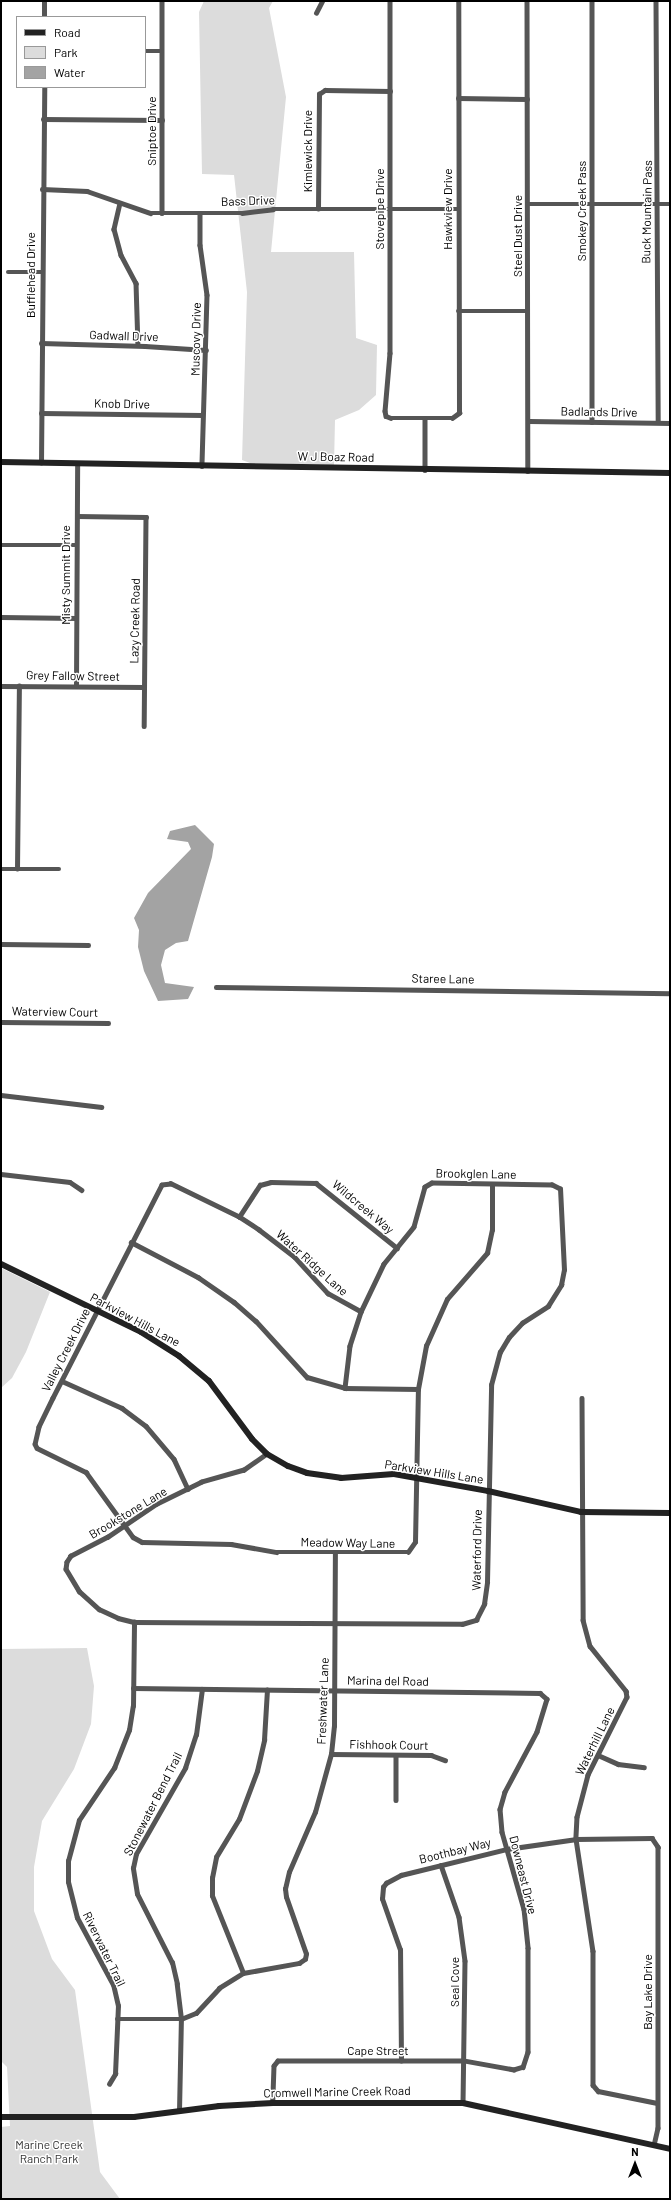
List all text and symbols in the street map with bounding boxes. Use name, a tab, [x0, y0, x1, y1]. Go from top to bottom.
legend	[16, 16, 146, 88]
text: Road	[54, 25, 81, 39]
text: Park	[54, 45, 78, 59]
text: Water	[54, 65, 85, 79]
street label: Sniptoe Drive	[145, 96, 159, 166]
street label: Kimlewick Drive	[301, 110, 315, 192]
street label: Buck Mountain Pass	[639, 160, 655, 264]
street label: Smokey Creek Pass	[575, 161, 589, 261]
street label: Stovepipe Drive	[373, 168, 387, 250]
street label: Hawkview Drive	[441, 168, 455, 250]
street label: Bass Drive	[221, 193, 275, 209]
street label: Steel Dust Drive	[511, 195, 525, 277]
street label: Bufflehead Drive	[24, 232, 38, 318]
street label: Muscovy Drive	[188, 302, 204, 376]
street label: Gadwall Drive	[89, 328, 159, 344]
street label: Knob Drive	[94, 396, 150, 412]
street label: Badlands Drive	[560, 404, 638, 420]
street label: W J Boaz Road	[298, 449, 374, 465]
street label: Misty Summit Drive	[59, 525, 73, 625]
street label: Lazy Creek Road	[127, 578, 143, 664]
street label: Grey Fallow Street	[26, 668, 120, 684]
street label: Staree Lane	[412, 971, 474, 987]
street label: Waterview Court	[12, 1004, 98, 1020]
street label: Brookglen Lane	[435, 1166, 517, 1182]
street label: Wildcreek Way	[329, 1177, 397, 1237]
street label: Water Ridge Lane	[273, 1227, 351, 1299]
street label: Parkview Hills Lane	[87, 1290, 183, 1350]
street label: Valley Creek Drive	[39, 1306, 93, 1394]
street label: Parkview Hills Lane	[384, 1457, 484, 1487]
street label: Brookstone Lane	[86, 1484, 170, 1542]
street label: Waterford Drive	[469, 1509, 485, 1591]
street label: Meadow Way Lane	[301, 1535, 395, 1551]
street label: Freshwater Lane	[314, 1657, 332, 1745]
street label: Marina del Road	[347, 1673, 429, 1689]
street label: Waterhill Lane	[572, 1705, 618, 1777]
street label: Fishhook Court	[349, 1737, 429, 1753]
street label: Stonewater Bend Trail	[121, 1750, 185, 1858]
street label: Downeast Drive	[506, 1834, 540, 1916]
street label: Boothbay Way	[418, 1835, 492, 1867]
street label: Riverwater Trail	[80, 1909, 128, 1989]
street label: Bay Lake Drive	[641, 1954, 655, 2030]
street label: Seal Cove	[448, 1957, 462, 2007]
street label: Cape Street	[347, 2044, 409, 2058]
street label: Cromwell Marine Creek Road	[263, 2084, 411, 2100]
park label: Marine Creek Ranch Park	[15, 2138, 83, 2166]
north arrow	[615, 2144, 655, 2184]
text: N	[631, 2145, 639, 2158]

